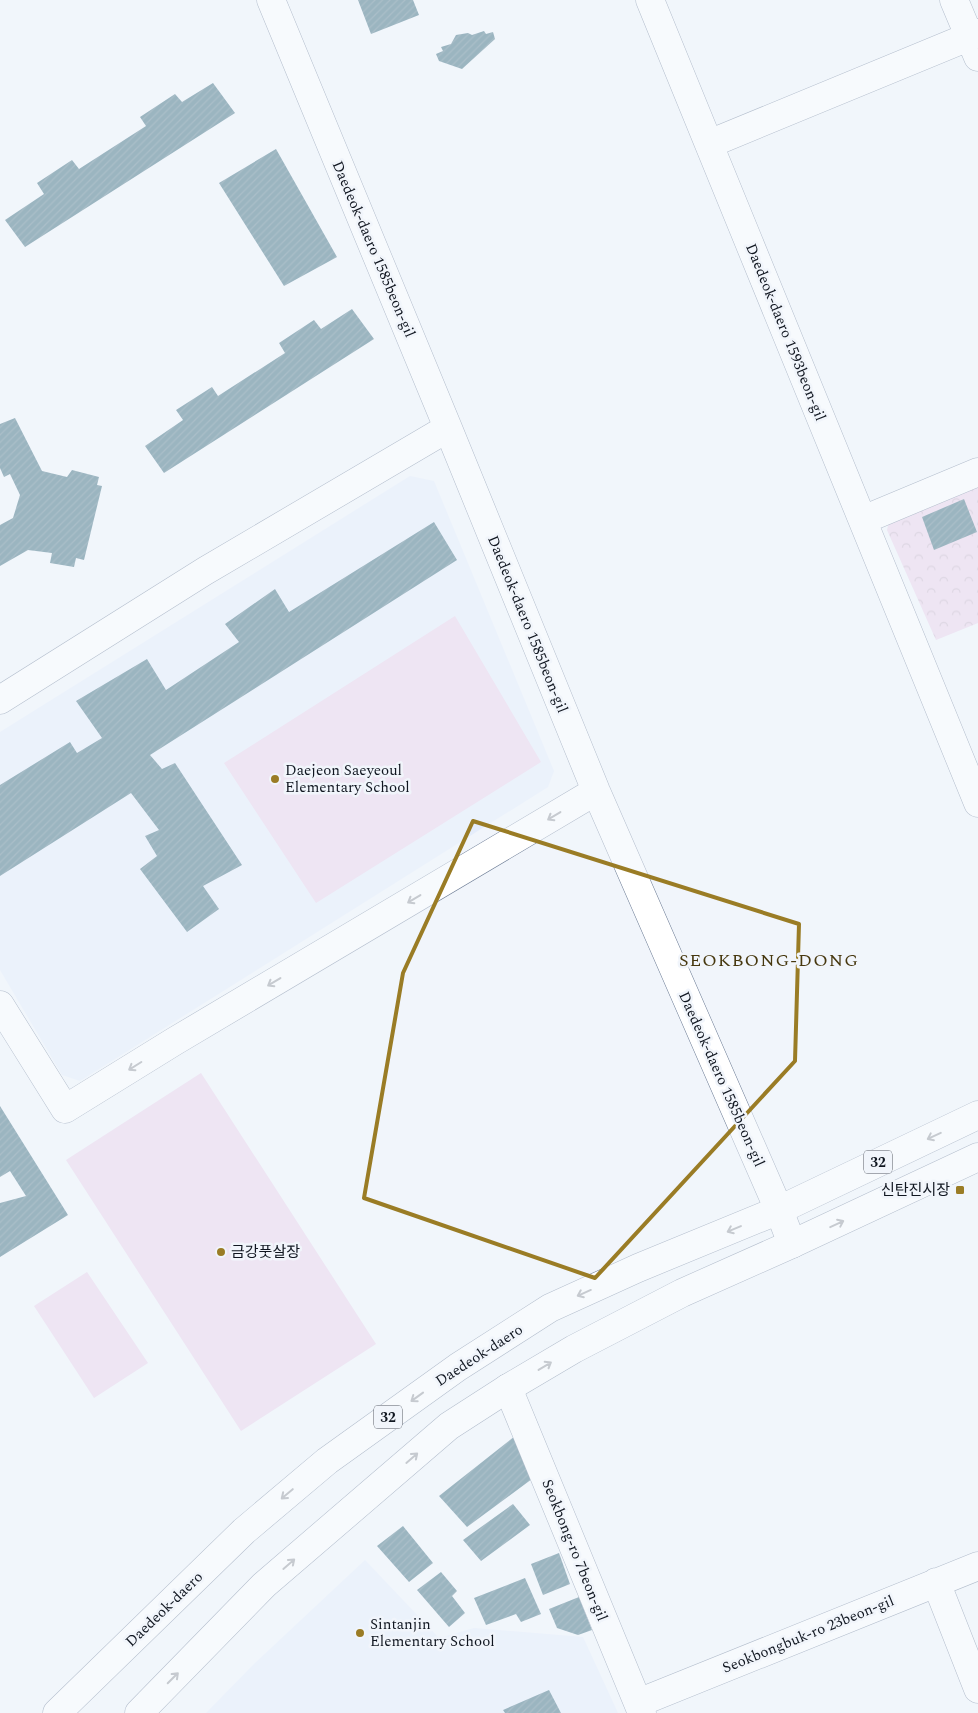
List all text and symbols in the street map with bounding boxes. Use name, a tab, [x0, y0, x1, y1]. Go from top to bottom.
street label: Daedeok-daero 1585beon-gil	[326, 157, 421, 341]
street label: Daedeok-daero 1593beon-gil	[739, 240, 832, 424]
street label: Daedeok-daero 1585beon-gil	[481, 532, 574, 716]
place label: Daejeon Saeyeoul Elementary School	[285, 759, 410, 799]
marker: Daejeon Saeyeoul Elementary School	[269, 773, 281, 785]
one-way arrow	[547, 812, 561, 822]
one-way arrow	[408, 895, 422, 905]
district label: SEOKBONG-DONG	[679, 947, 859, 974]
one-way arrow	[268, 978, 282, 988]
street label: Daedeok-daero 1585beon-gil	[672, 988, 771, 1171]
one-way arrow	[129, 1061, 143, 1071]
one-way arrow	[927, 1132, 942, 1141]
road number: 32	[864, 1150, 892, 1174]
place label: 신탄진시장	[881, 1179, 950, 1202]
marker: 신탄진시장	[954, 1184, 966, 1196]
one-way arrow	[829, 1219, 844, 1228]
one-way arrow	[727, 1224, 742, 1234]
place label: 금강풋살장	[231, 1241, 300, 1264]
marker: 금강풋살장	[215, 1246, 227, 1258]
one-way arrow	[577, 1288, 592, 1298]
street label: Daedeok-daero	[431, 1318, 528, 1392]
one-way arrow	[538, 1360, 552, 1370]
one-way arrow	[410, 1392, 424, 1402]
road number: 32	[374, 1405, 402, 1428]
one-way arrow	[405, 1453, 418, 1464]
street label: Seokbong-ro 7beon-gil	[536, 1476, 614, 1625]
one-way arrow	[281, 1489, 294, 1500]
one-way arrow	[282, 1559, 295, 1570]
street label: Daedeok-daero	[120, 1566, 208, 1653]
street label: Seokbongbuk-ro 23beon-gil	[719, 1589, 898, 1680]
place label: Sintanjin Elementary School	[370, 1613, 495, 1653]
marker: Sintanjin Elementary School	[354, 1627, 366, 1639]
one-way arrow	[167, 1672, 179, 1684]

